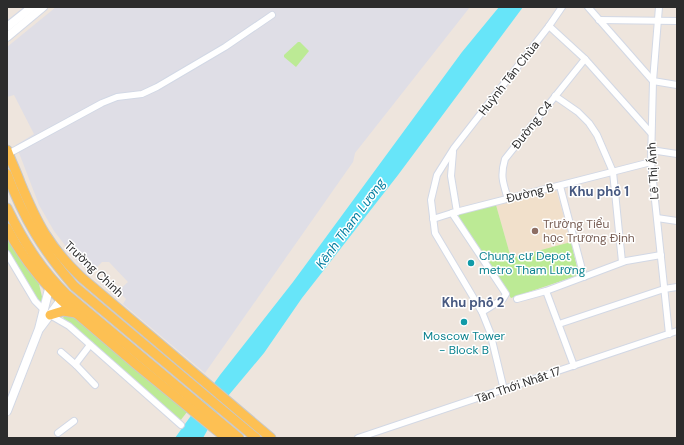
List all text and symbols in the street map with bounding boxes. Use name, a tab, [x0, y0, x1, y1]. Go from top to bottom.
street label: Huỳnh Tấn Chùa	[475, 38, 543, 118]
street label: Đường C4	[508, 98, 556, 152]
street label: Lê Thị Ánh	[644, 142, 662, 200]
water label: Kênh Tham Lương	[312, 174, 389, 272]
street label: Đường B	[505, 179, 555, 207]
district label: Khu phố 1	[569, 183, 629, 200]
place label: Trường Tiểu học Trương Định	[543, 216, 635, 246]
marker: Trường Tiểu học Trương Định	[530, 226, 540, 236]
street label: Trường Chinh	[61, 237, 127, 301]
place label: Chung cư Depot metro Tham Lương	[479, 248, 586, 278]
marker: Chung cư Depot metro Tham Lương	[466, 258, 476, 268]
district label: Khu phố 2	[442, 294, 504, 311]
marker: Moscow Tower - Block B	[459, 317, 469, 327]
place label: Moscow Tower - Block B	[423, 328, 506, 358]
street label: Tân Thới Nhất 17	[473, 363, 563, 407]

